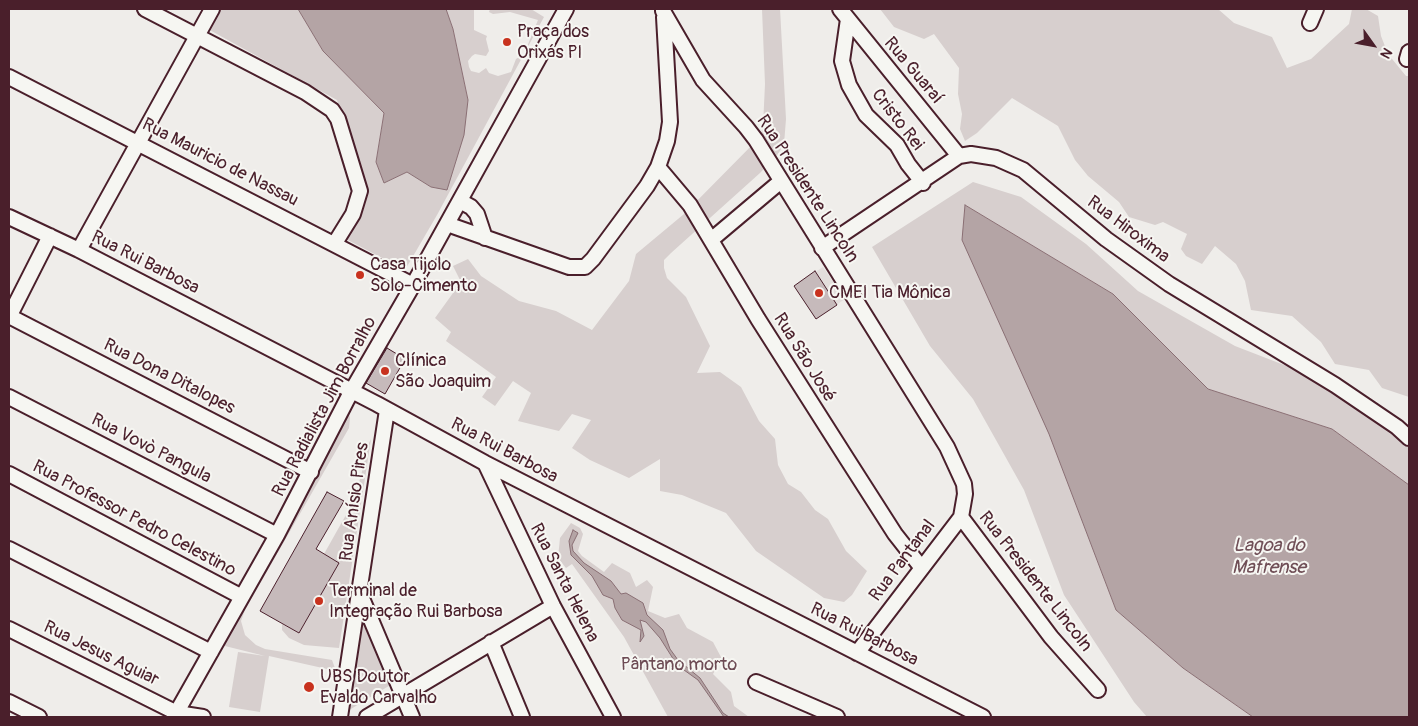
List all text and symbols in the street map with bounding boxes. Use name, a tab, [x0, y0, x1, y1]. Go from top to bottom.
north arrow	[1348, 20, 1398, 70]
place label: Praça dos Orixás PI	[517, 21, 589, 64]
street label: Rua Guaraí	[879, 33, 947, 109]
marker: Praça dos Orixás PI	[501, 36, 513, 48]
text: N	[1376, 45, 1396, 62]
street label: Cristo Rei	[866, 85, 928, 155]
street label: Rua Presidente Lincoln	[751, 111, 863, 267]
street label: Rua Mauricio de Nassau	[138, 114, 302, 212]
street label: Rua Hiroxima	[1082, 192, 1174, 268]
street label: Rua Rui Barbosa	[87, 227, 203, 299]
place label: Casa Tijolo Solo-Cimento	[370, 254, 477, 296]
marker: Casa Tijolo Solo-Cimento	[354, 269, 366, 281]
place label: CMEI Tia Mônica	[829, 282, 951, 304]
marker: CMEI Tia Mônica	[813, 287, 825, 299]
street label: Rua São José	[768, 309, 840, 407]
street label: Rua Radialista Jim Borralho	[268, 313, 382, 501]
street label: Rua Dona Ditalopes	[100, 335, 238, 419]
place label: Clínica São Joaquim	[395, 350, 491, 392]
marker: Clínica São Joaquim	[379, 365, 391, 377]
street label: Rua Vovò Pangula	[87, 409, 215, 489]
street label: Rua Rui Barbosa	[447, 414, 561, 488]
street label: Rua Anísio Pires	[336, 441, 374, 563]
street label: Rua Professor Pedro Celestino	[29, 456, 239, 582]
street label: Rua Presidente Lincoln	[974, 508, 1096, 656]
street label: Rua Pantanal	[865, 516, 941, 606]
street label: Rua Santa Helena	[525, 520, 603, 646]
water label: Lagoa do Mafrense	[1232, 535, 1306, 579]
place label: Terminal de Integração Rui Barbosa	[329, 580, 503, 622]
marker: Terminal de Integração Rui Barbosa	[313, 595, 325, 607]
street label: Rua Rui Barbosa	[806, 599, 922, 671]
street label: Rua Jesus Aguiar	[40, 617, 162, 691]
park label: Pântano morto	[621, 654, 737, 676]
place label: UBS Doutor Evaldo Carvalho	[320, 666, 437, 709]
marker: UBS Doutor Evaldo Carvalho	[302, 680, 316, 694]

